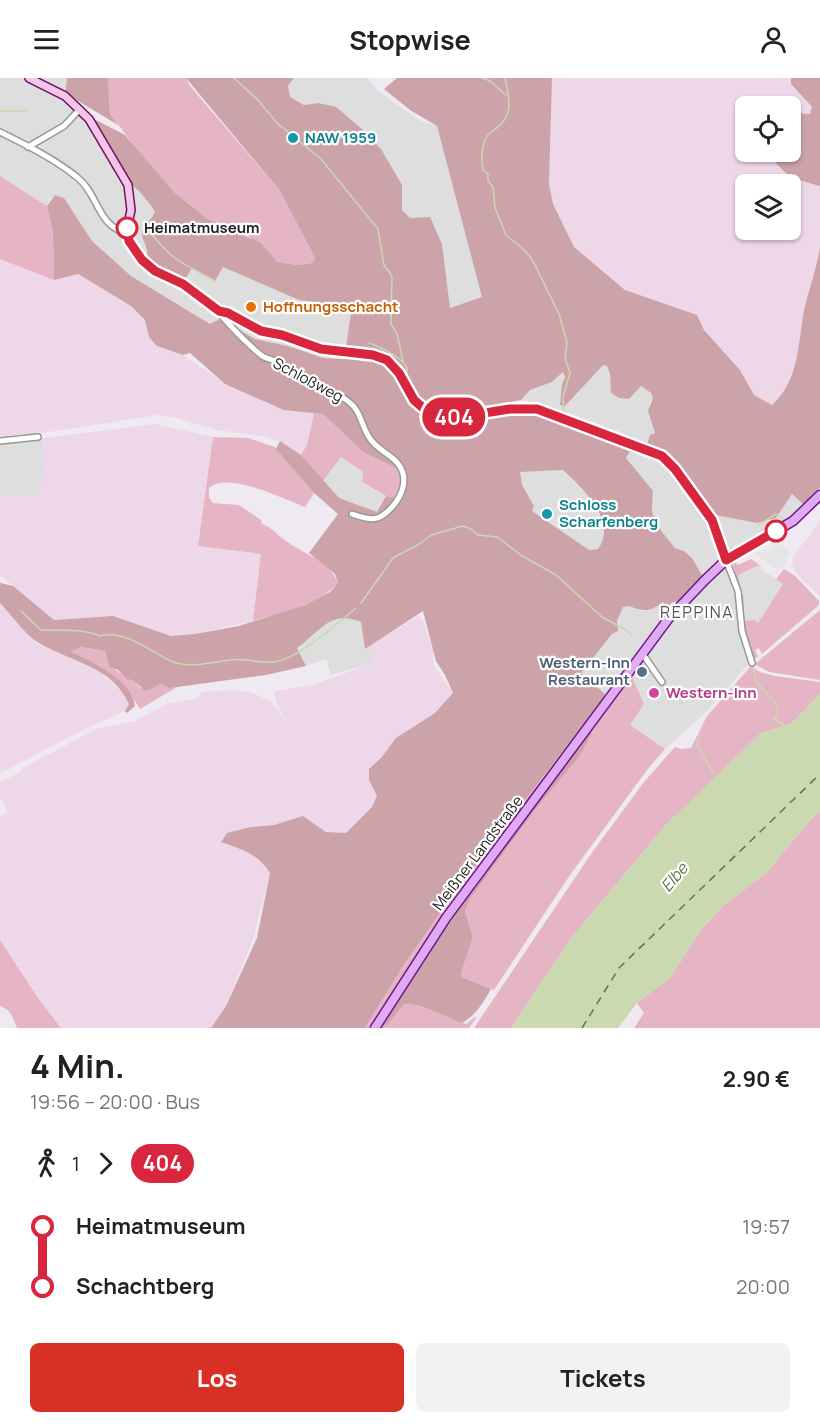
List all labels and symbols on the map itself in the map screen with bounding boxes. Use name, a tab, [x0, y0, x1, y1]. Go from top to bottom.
place label: NAW 1959	[305, 127, 376, 148]
marker: NAW 1959	[286, 131, 300, 145]
marker: Heimatmuseum	[116, 217, 138, 239]
place label: Heimatmuseum	[144, 217, 260, 238]
place label: Hoffnungsschacht	[263, 296, 399, 317]
marker: Hoffnungsschacht	[244, 300, 258, 314]
street label: Schloßweg	[269, 352, 347, 407]
line badge: 404	[420, 398, 488, 436]
place label: Schloss Scharfenberg	[559, 494, 658, 532]
marker: Schloss Scharfenberg	[540, 507, 554, 521]
unlabelled marker	[765, 520, 787, 542]
district label: REPPINA	[660, 601, 734, 623]
place label: Western-Inn Restaurant	[539, 652, 630, 690]
marker: Western-Inn Restaurant	[635, 665, 649, 679]
place label: Western-Inn	[666, 682, 757, 703]
marker: Western-Inn	[647, 686, 661, 700]
street label: Meißner Landstraße	[427, 791, 528, 914]
water label: Elbe	[655, 857, 694, 896]

